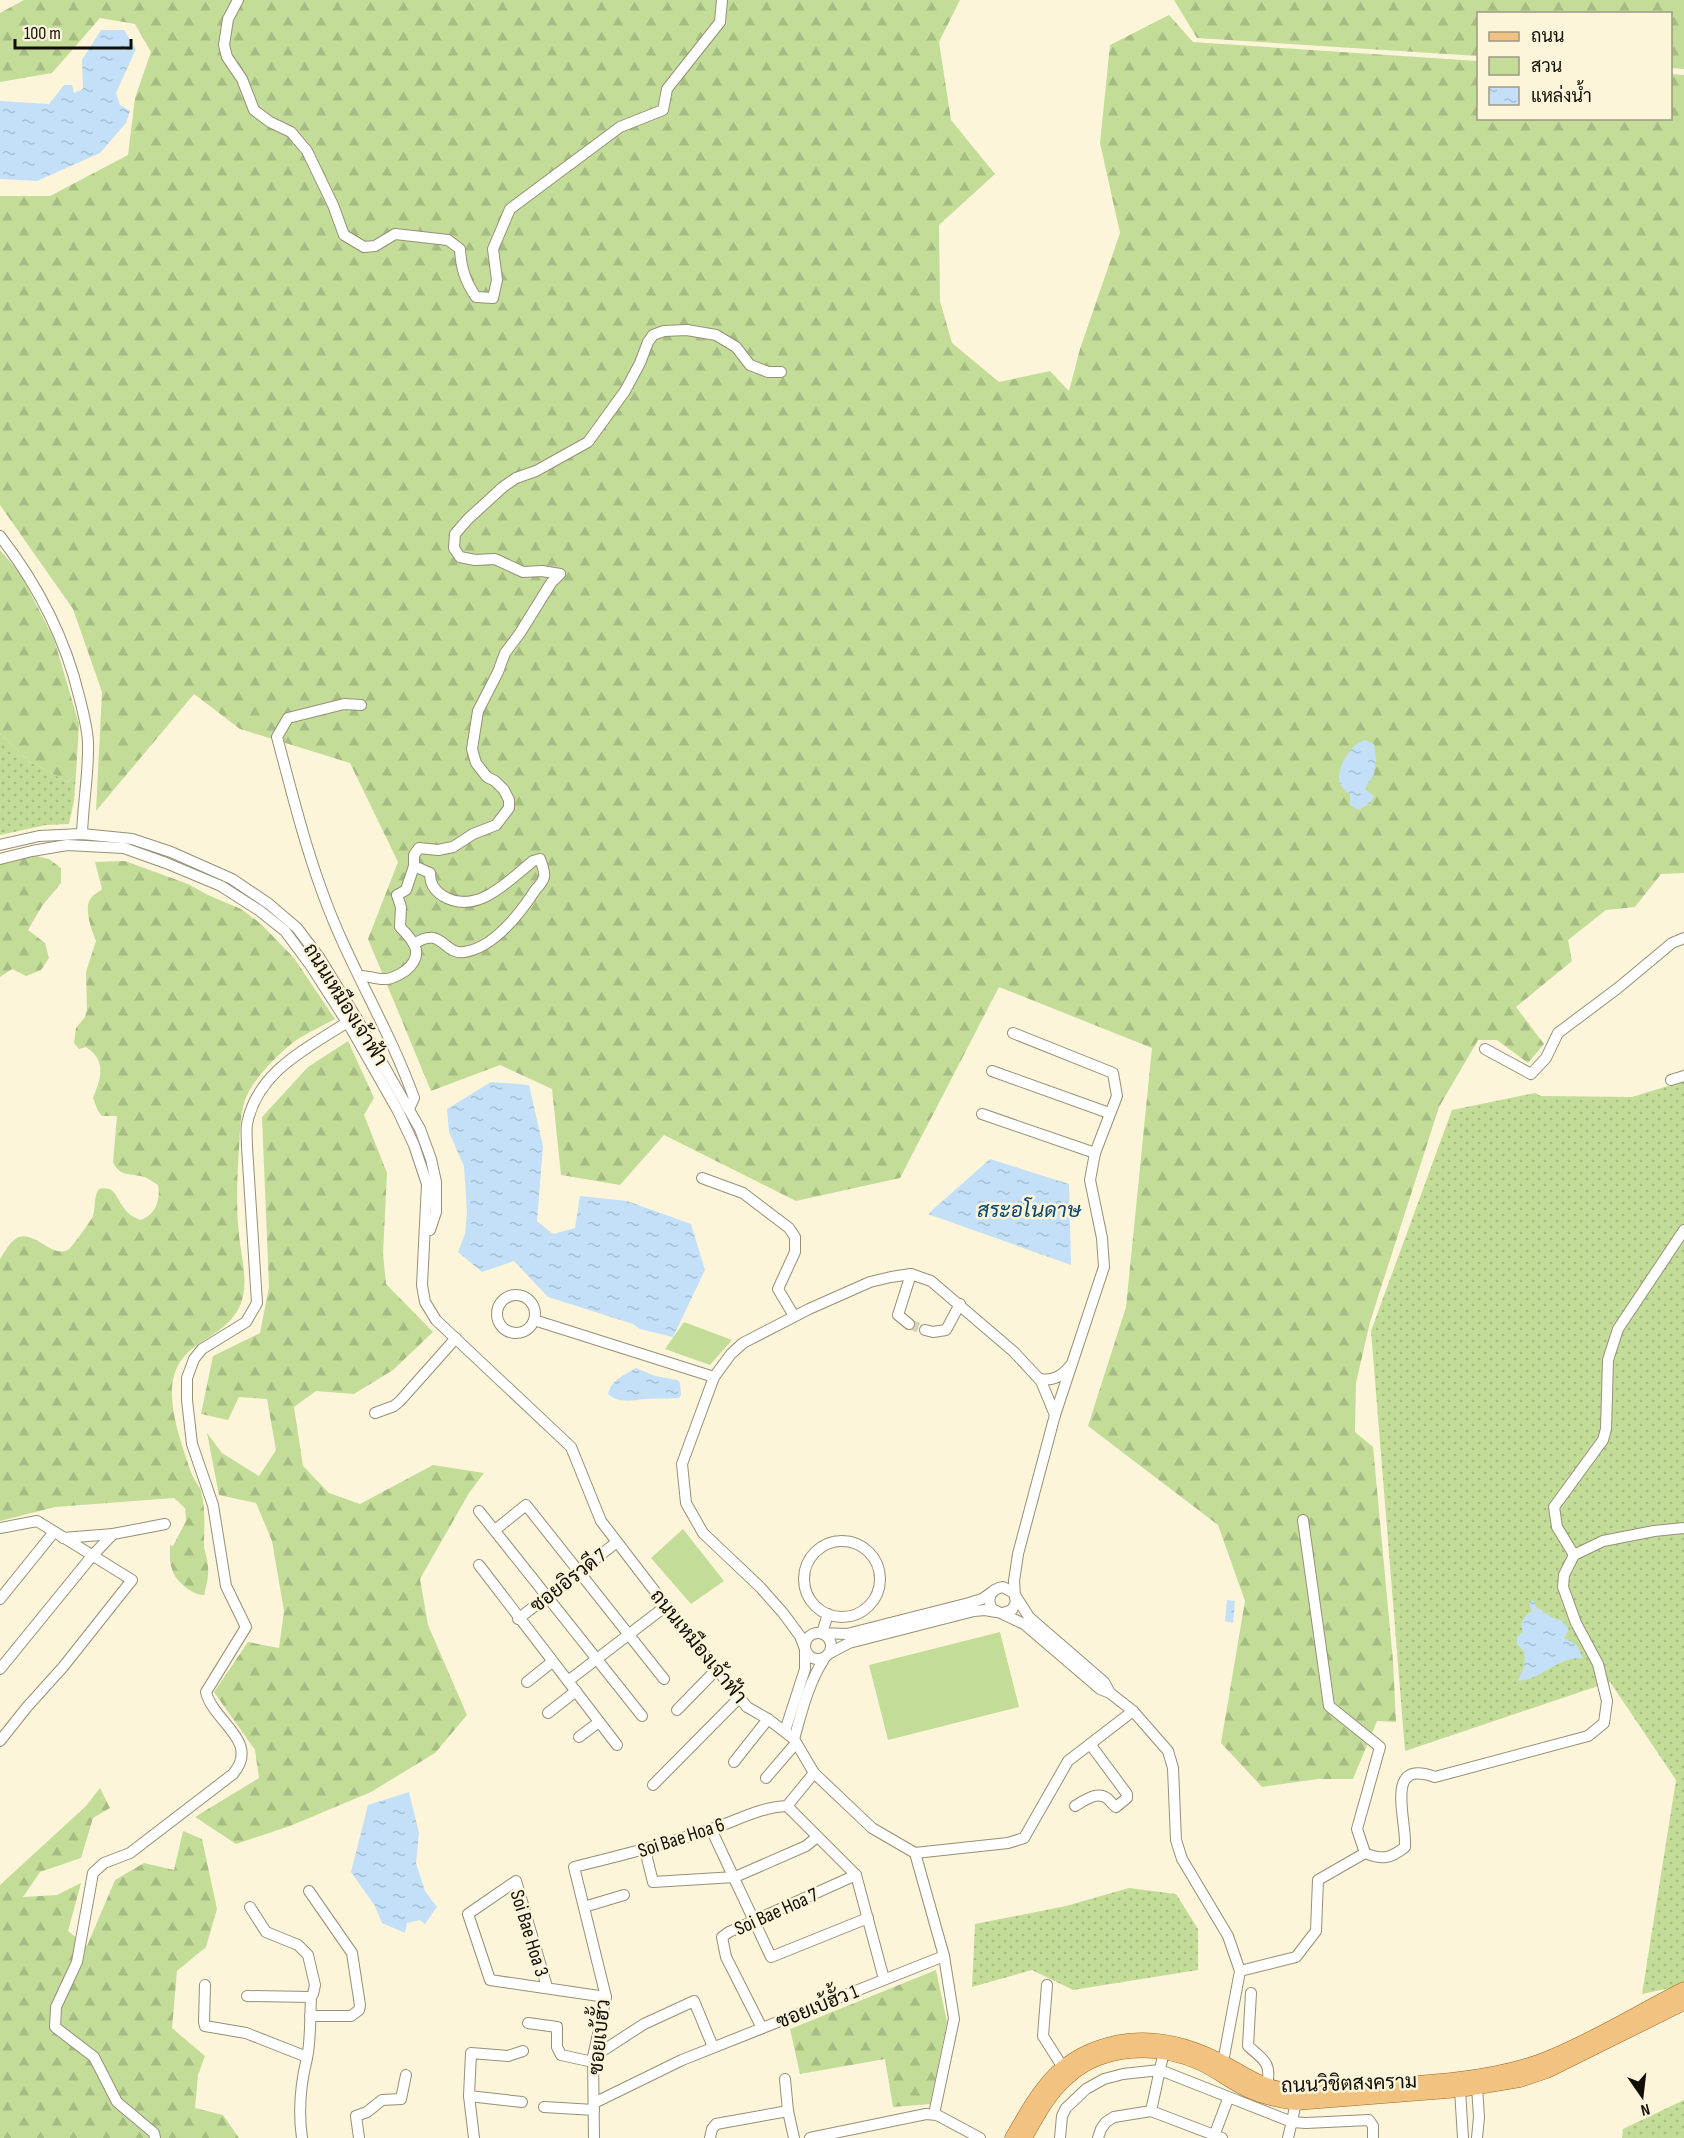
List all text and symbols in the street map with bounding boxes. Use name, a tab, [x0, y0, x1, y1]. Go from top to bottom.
scale bar	[15, 12, 130, 50]
legend	[1477, 12, 1672, 120]
text: 100 m	[24, 23, 61, 44]
text: ถนน	[1531, 26, 1564, 47]
text: สวน	[1531, 56, 1562, 77]
text: แหล่งน้ำ	[1531, 80, 1592, 107]
street label: ถนนเหมืองเจ้าฟ้า	[298, 937, 395, 1070]
water label: สระอโนดาษ	[977, 1197, 1082, 1223]
street label: ซอยอิรวดี 7	[524, 1542, 612, 1618]
street label: ถนนเหมืองเจ้าฟ้า	[645, 1583, 754, 1709]
street label: Soi Bae Hoa 6	[635, 1813, 728, 1863]
street label: Soi Bae Hoa 7	[731, 1883, 822, 1941]
street label: Soi Bae Hoa 3	[505, 1887, 554, 1980]
street label: ซอยเบ้ฮั้ว 1	[770, 1974, 862, 2034]
street label: ซอยเบ้ฮั้ว	[578, 1997, 616, 2076]
north arrow	[1612, 2066, 1672, 2126]
street label: ถนนวิชิตสงคราม	[1281, 2069, 1417, 2098]
text: N	[1639, 2099, 1652, 2119]

